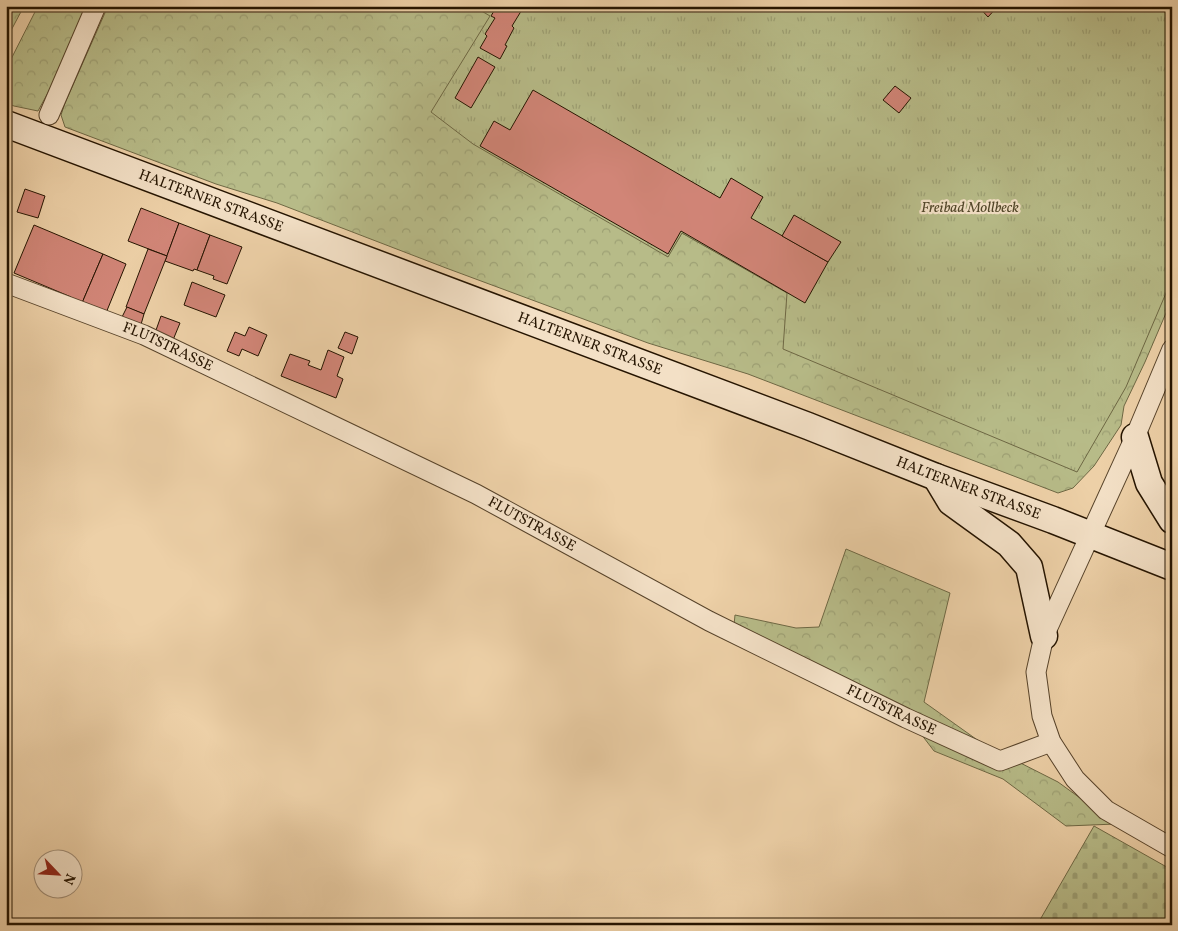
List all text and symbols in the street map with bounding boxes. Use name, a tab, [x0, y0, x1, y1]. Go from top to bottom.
street label: HALTERNER STRASSE	[136, 164, 286, 238]
park label: Freibad Mollbeck	[921, 198, 1019, 219]
street label: HALTERNER STRASSE	[515, 307, 665, 381]
street label: FLUTSTRASSE	[119, 317, 216, 377]
street label: HALTERNER STRASSE	[893, 452, 1044, 525]
street label: FLUTSTRASSE	[484, 492, 580, 557]
street label: FLUTSTRASSE	[843, 680, 940, 741]
north arrow	[32, 848, 82, 898]
text: N	[58, 870, 79, 887]

